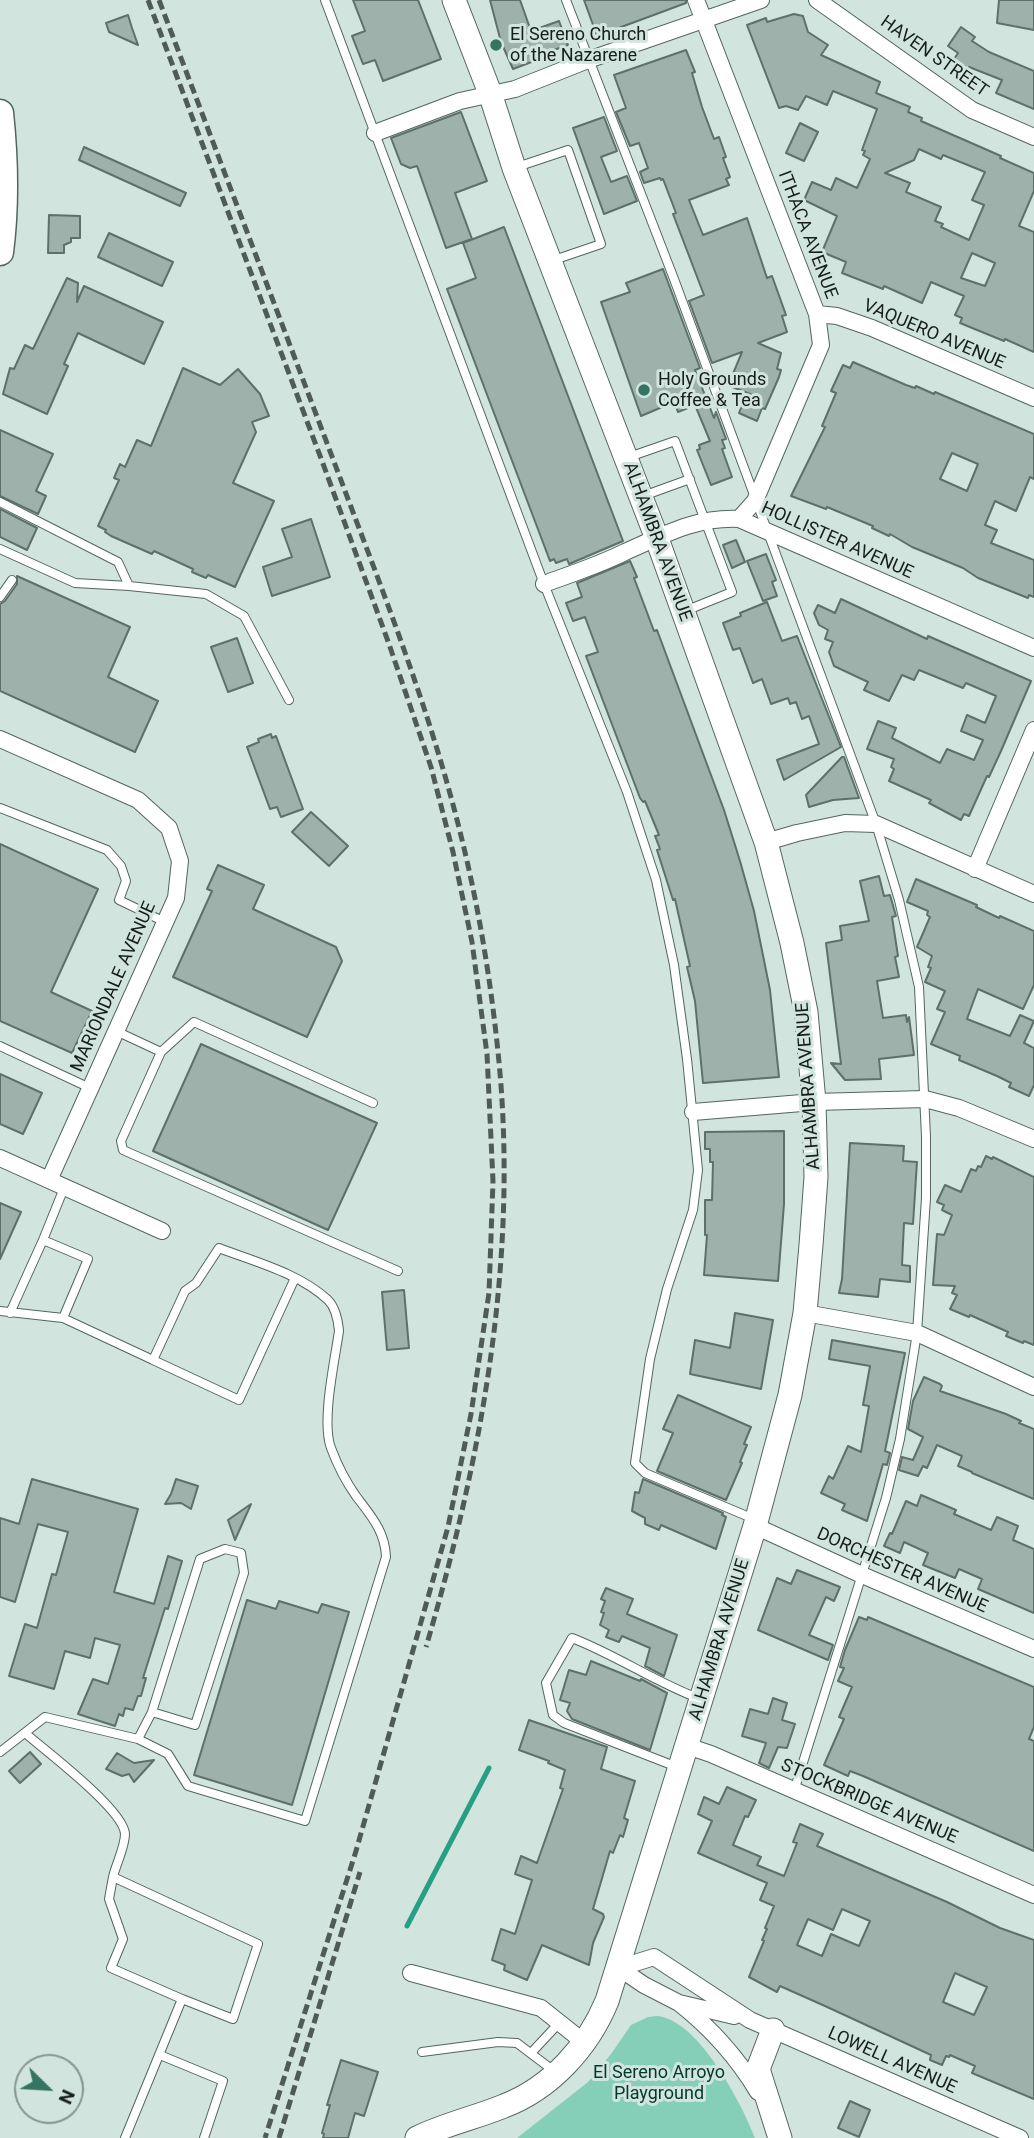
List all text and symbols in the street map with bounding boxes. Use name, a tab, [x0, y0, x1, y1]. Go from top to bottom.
street label: HAVEN STREET	[876, 12, 992, 102]
place label: El Sereno Church of the Nazarene	[510, 24, 646, 66]
marker: El Sereno Church of the Nazarene	[488, 37, 504, 53]
street label: ITHACA AVENUE	[773, 168, 841, 302]
street label: VAQUERO AVENUE	[860, 295, 1008, 375]
place label: Holy Grounds Coffee & Tea	[658, 369, 766, 412]
marker: Holy Grounds Coffee & Tea	[636, 382, 652, 398]
street label: ALHAMBRA AVENUE	[618, 459, 696, 625]
street label: HOLLISTER AVENUE	[758, 498, 916, 584]
street label: MARIONDALE AVENUE	[67, 899, 161, 1075]
street label: ALHAMBRA AVENUE	[792, 1002, 826, 1170]
street label: DORCHESTER AVENUE	[813, 1524, 991, 1618]
street label: ALHAMBRA AVENUE	[685, 1557, 755, 1723]
street label: STOCKBRIDGE AVENUE	[777, 1755, 961, 1849]
street label: LOWELL AVENUE	[824, 2023, 960, 2099]
north arrow	[14, 2054, 84, 2124]
park label: El Sereno Arroyo Playground	[593, 2062, 725, 2104]
text: N	[54, 2086, 80, 2108]

